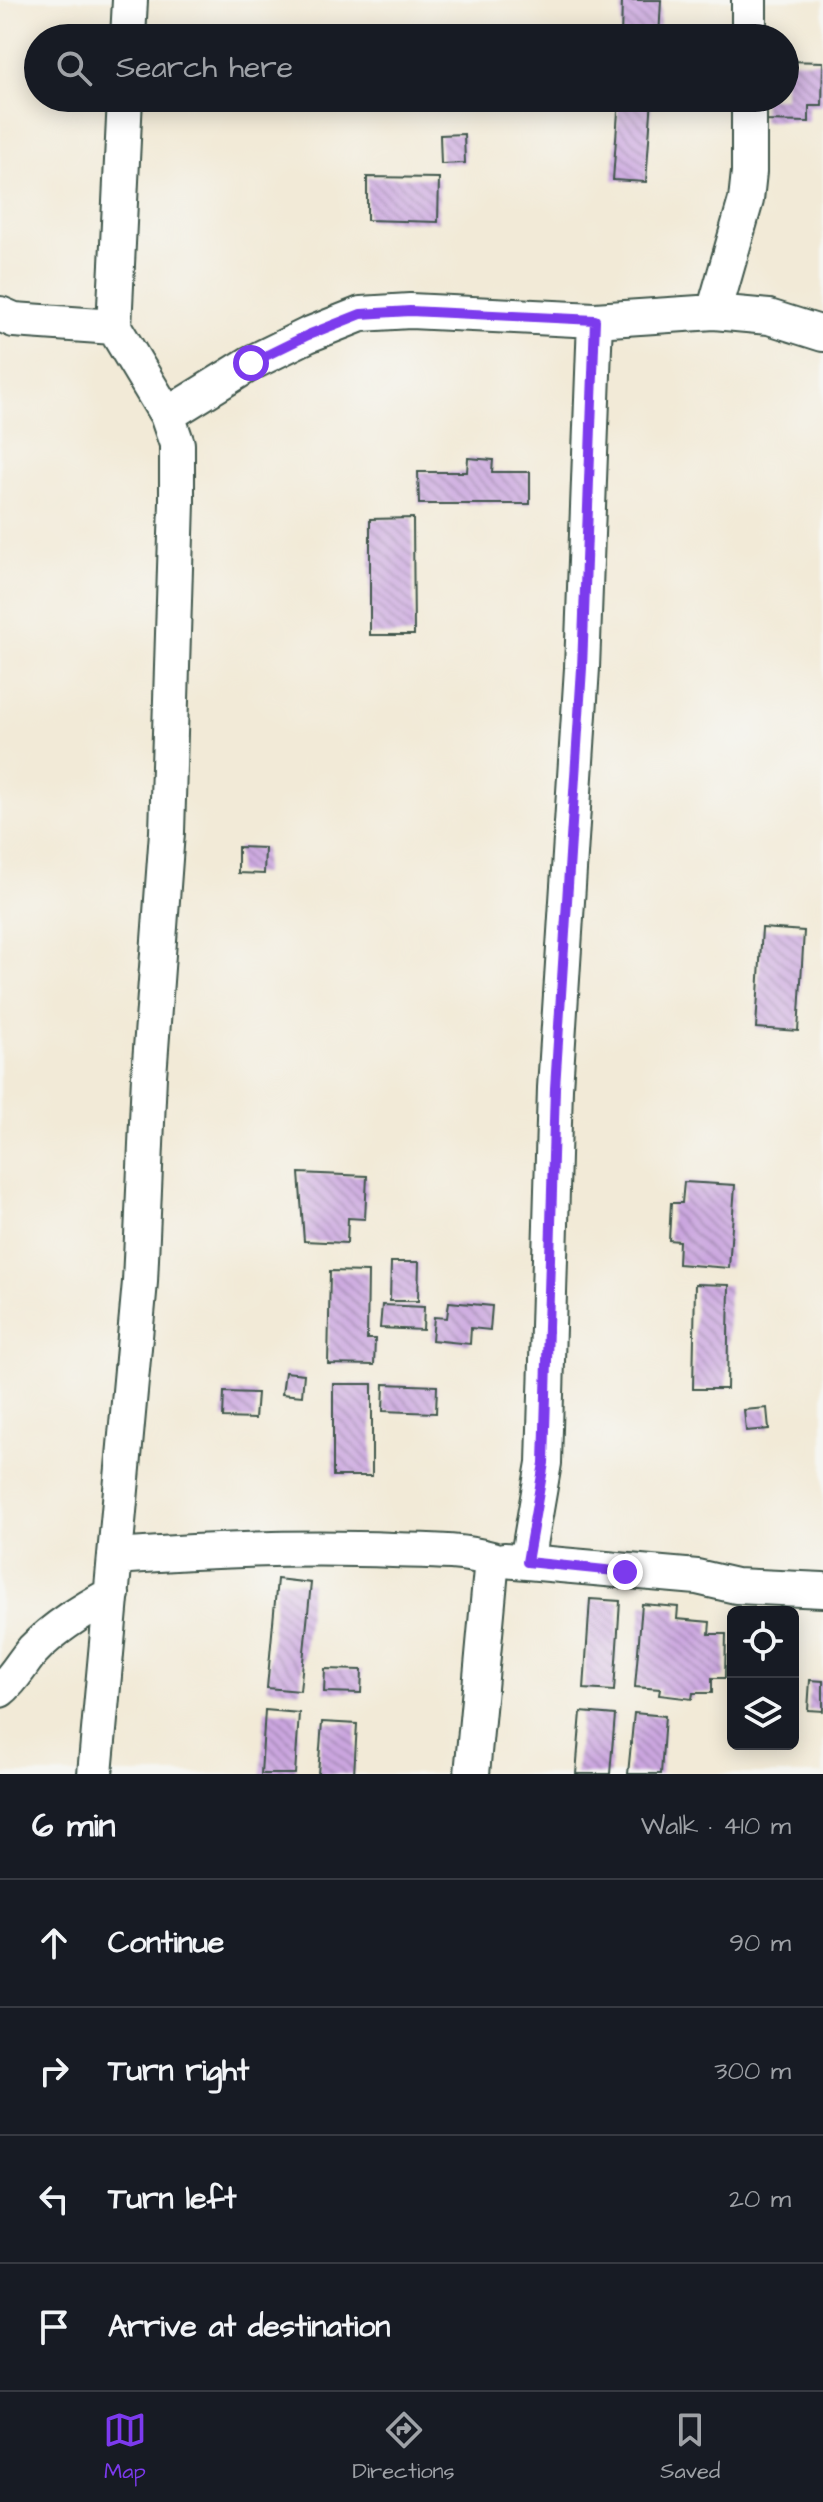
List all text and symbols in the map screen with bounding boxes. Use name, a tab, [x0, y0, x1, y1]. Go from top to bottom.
search box	[24, 24, 799, 112]
icon: search	[52, 46, 96, 90]
text: Search here	[116, 47, 293, 89]
route start	[233, 345, 269, 381]
route end	[607, 1554, 643, 1590]
map controls	[727, 1606, 799, 1750]
button: locate	[727, 1606, 799, 1678]
button: layers	[727, 1678, 799, 1750]
text: 6 min	[32, 1802, 116, 1850]
text: Walk · 410 m	[641, 1808, 791, 1844]
icon: ahead	[32, 1921, 76, 1965]
text: Continue	[108, 1922, 224, 1964]
text: 90 m	[729, 1925, 791, 1961]
icon: right	[32, 2049, 76, 2093]
text: Turn right	[108, 2050, 249, 2092]
text: 300 m	[714, 2053, 791, 2089]
icon: left	[32, 2177, 76, 2221]
text: Turn left	[108, 2178, 236, 2220]
text: 20 m	[729, 2181, 791, 2217]
icon: arrive	[32, 2305, 76, 2349]
text: Arrive at destination	[108, 2306, 390, 2348]
tab: Map	[103, 2408, 147, 2487]
tab: Directions	[352, 2408, 455, 2487]
tab: Saved	[660, 2408, 720, 2487]

